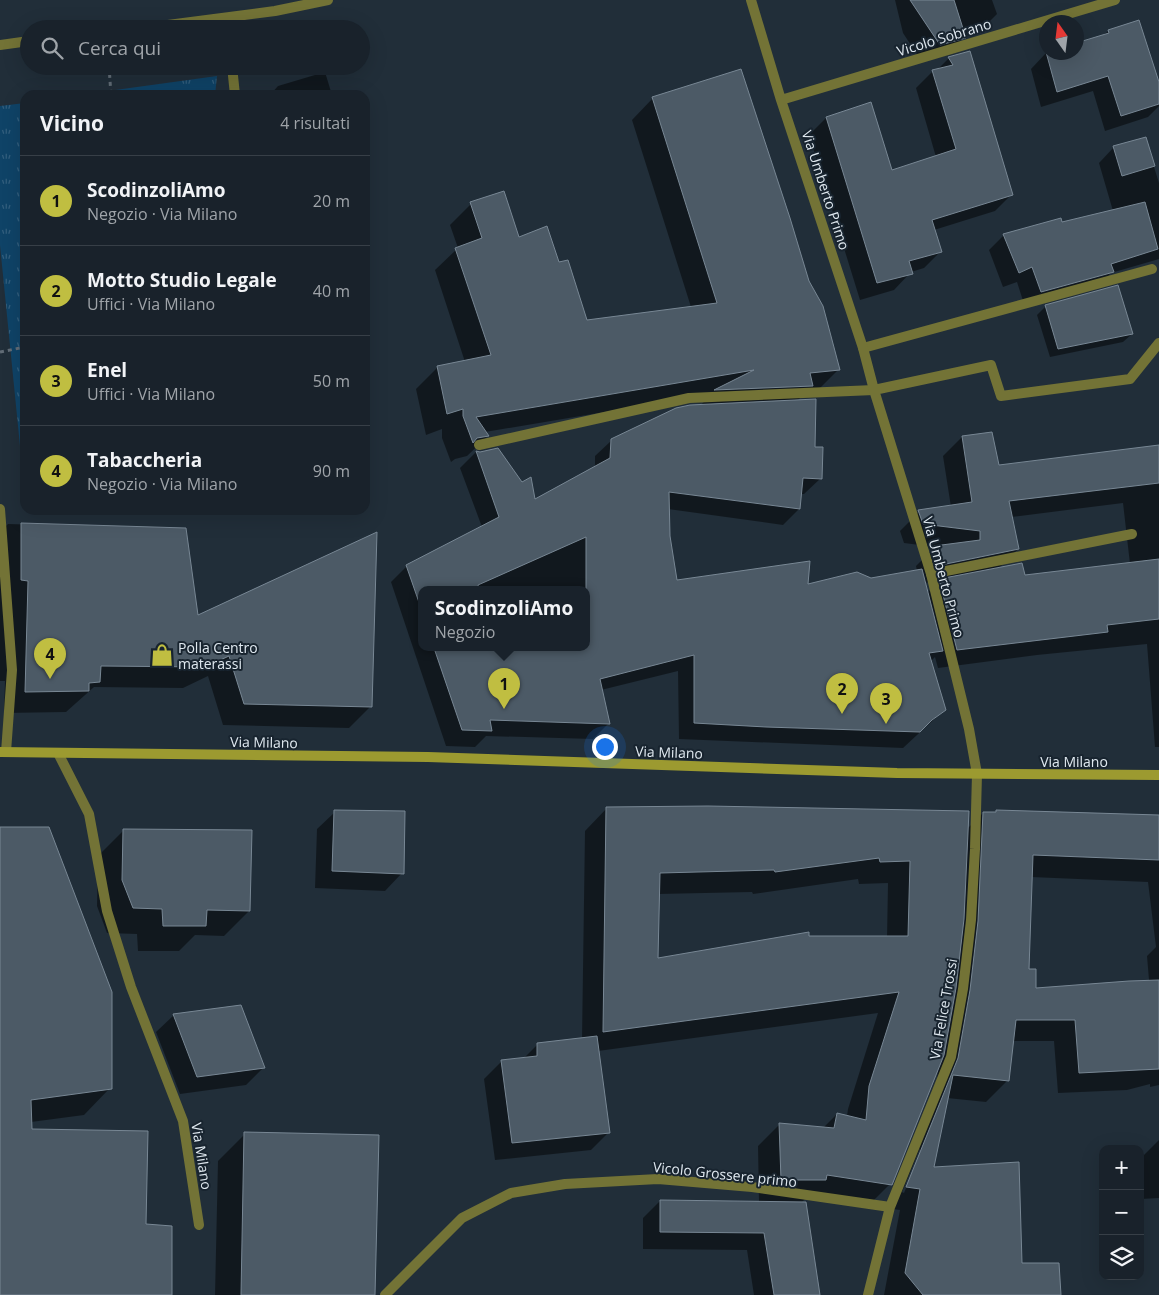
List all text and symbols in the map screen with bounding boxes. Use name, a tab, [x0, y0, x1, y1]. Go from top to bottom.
street label: Vicolo Sobrano	[894, 14, 994, 60]
north arrow	[1039, 15, 1084, 60]
search box	[20, 20, 370, 75]
icon: search	[38, 34, 66, 62]
text: Cerca qui	[78, 35, 161, 61]
text: Vicino	[40, 109, 104, 137]
text: 4 risultati	[280, 112, 350, 134]
street label: Via Umberto Primo	[798, 128, 854, 252]
text: ScodinzoliAmo	[87, 177, 225, 203]
text: 1	[51, 190, 61, 212]
text: 20 m	[313, 190, 350, 212]
text: Negozio · Via Milano	[87, 203, 237, 225]
text: Motto Studio Legale	[87, 267, 277, 293]
text: 2	[51, 280, 61, 302]
text: 40 m	[313, 280, 350, 302]
text: Uffici · Via Milano	[87, 293, 215, 315]
text: Enel	[87, 357, 127, 383]
text: 3	[51, 370, 61, 392]
text: 50 m	[313, 370, 350, 392]
text: Uffici · Via Milano	[87, 383, 215, 405]
text: Tabaccheria	[87, 447, 202, 473]
text: 4	[51, 460, 61, 482]
text: 90 m	[313, 460, 350, 482]
text: Negozio · Via Milano	[87, 473, 237, 495]
street label: Via Umberto Primo	[919, 514, 969, 640]
popup	[418, 586, 590, 651]
text: ScodinzoliAmo	[435, 595, 573, 621]
text: Negozio	[435, 621, 495, 643]
pin: 4	[34, 638, 66, 679]
place label: Polla Centro materassi	[178, 638, 258, 673]
shop icon: Polla Centro materassi	[149, 642, 175, 668]
pin: 1	[488, 668, 520, 709]
pin: 2	[826, 673, 858, 714]
pin: 3	[870, 683, 902, 724]
street label: Via Milano	[230, 732, 298, 752]
your location	[592, 734, 618, 760]
street label: Via Milano	[635, 741, 703, 763]
street label: Via Milano	[1040, 752, 1108, 771]
street label: Via Felice Trossi	[925, 957, 961, 1061]
street label: Via Milano	[187, 1121, 217, 1191]
map controls	[1099, 1145, 1144, 1280]
button: +	[1099, 1145, 1144, 1190]
street label: Vicolo Grossere primo	[652, 1157, 798, 1191]
button: −	[1099, 1190, 1144, 1235]
button: layers	[1099, 1235, 1144, 1280]

